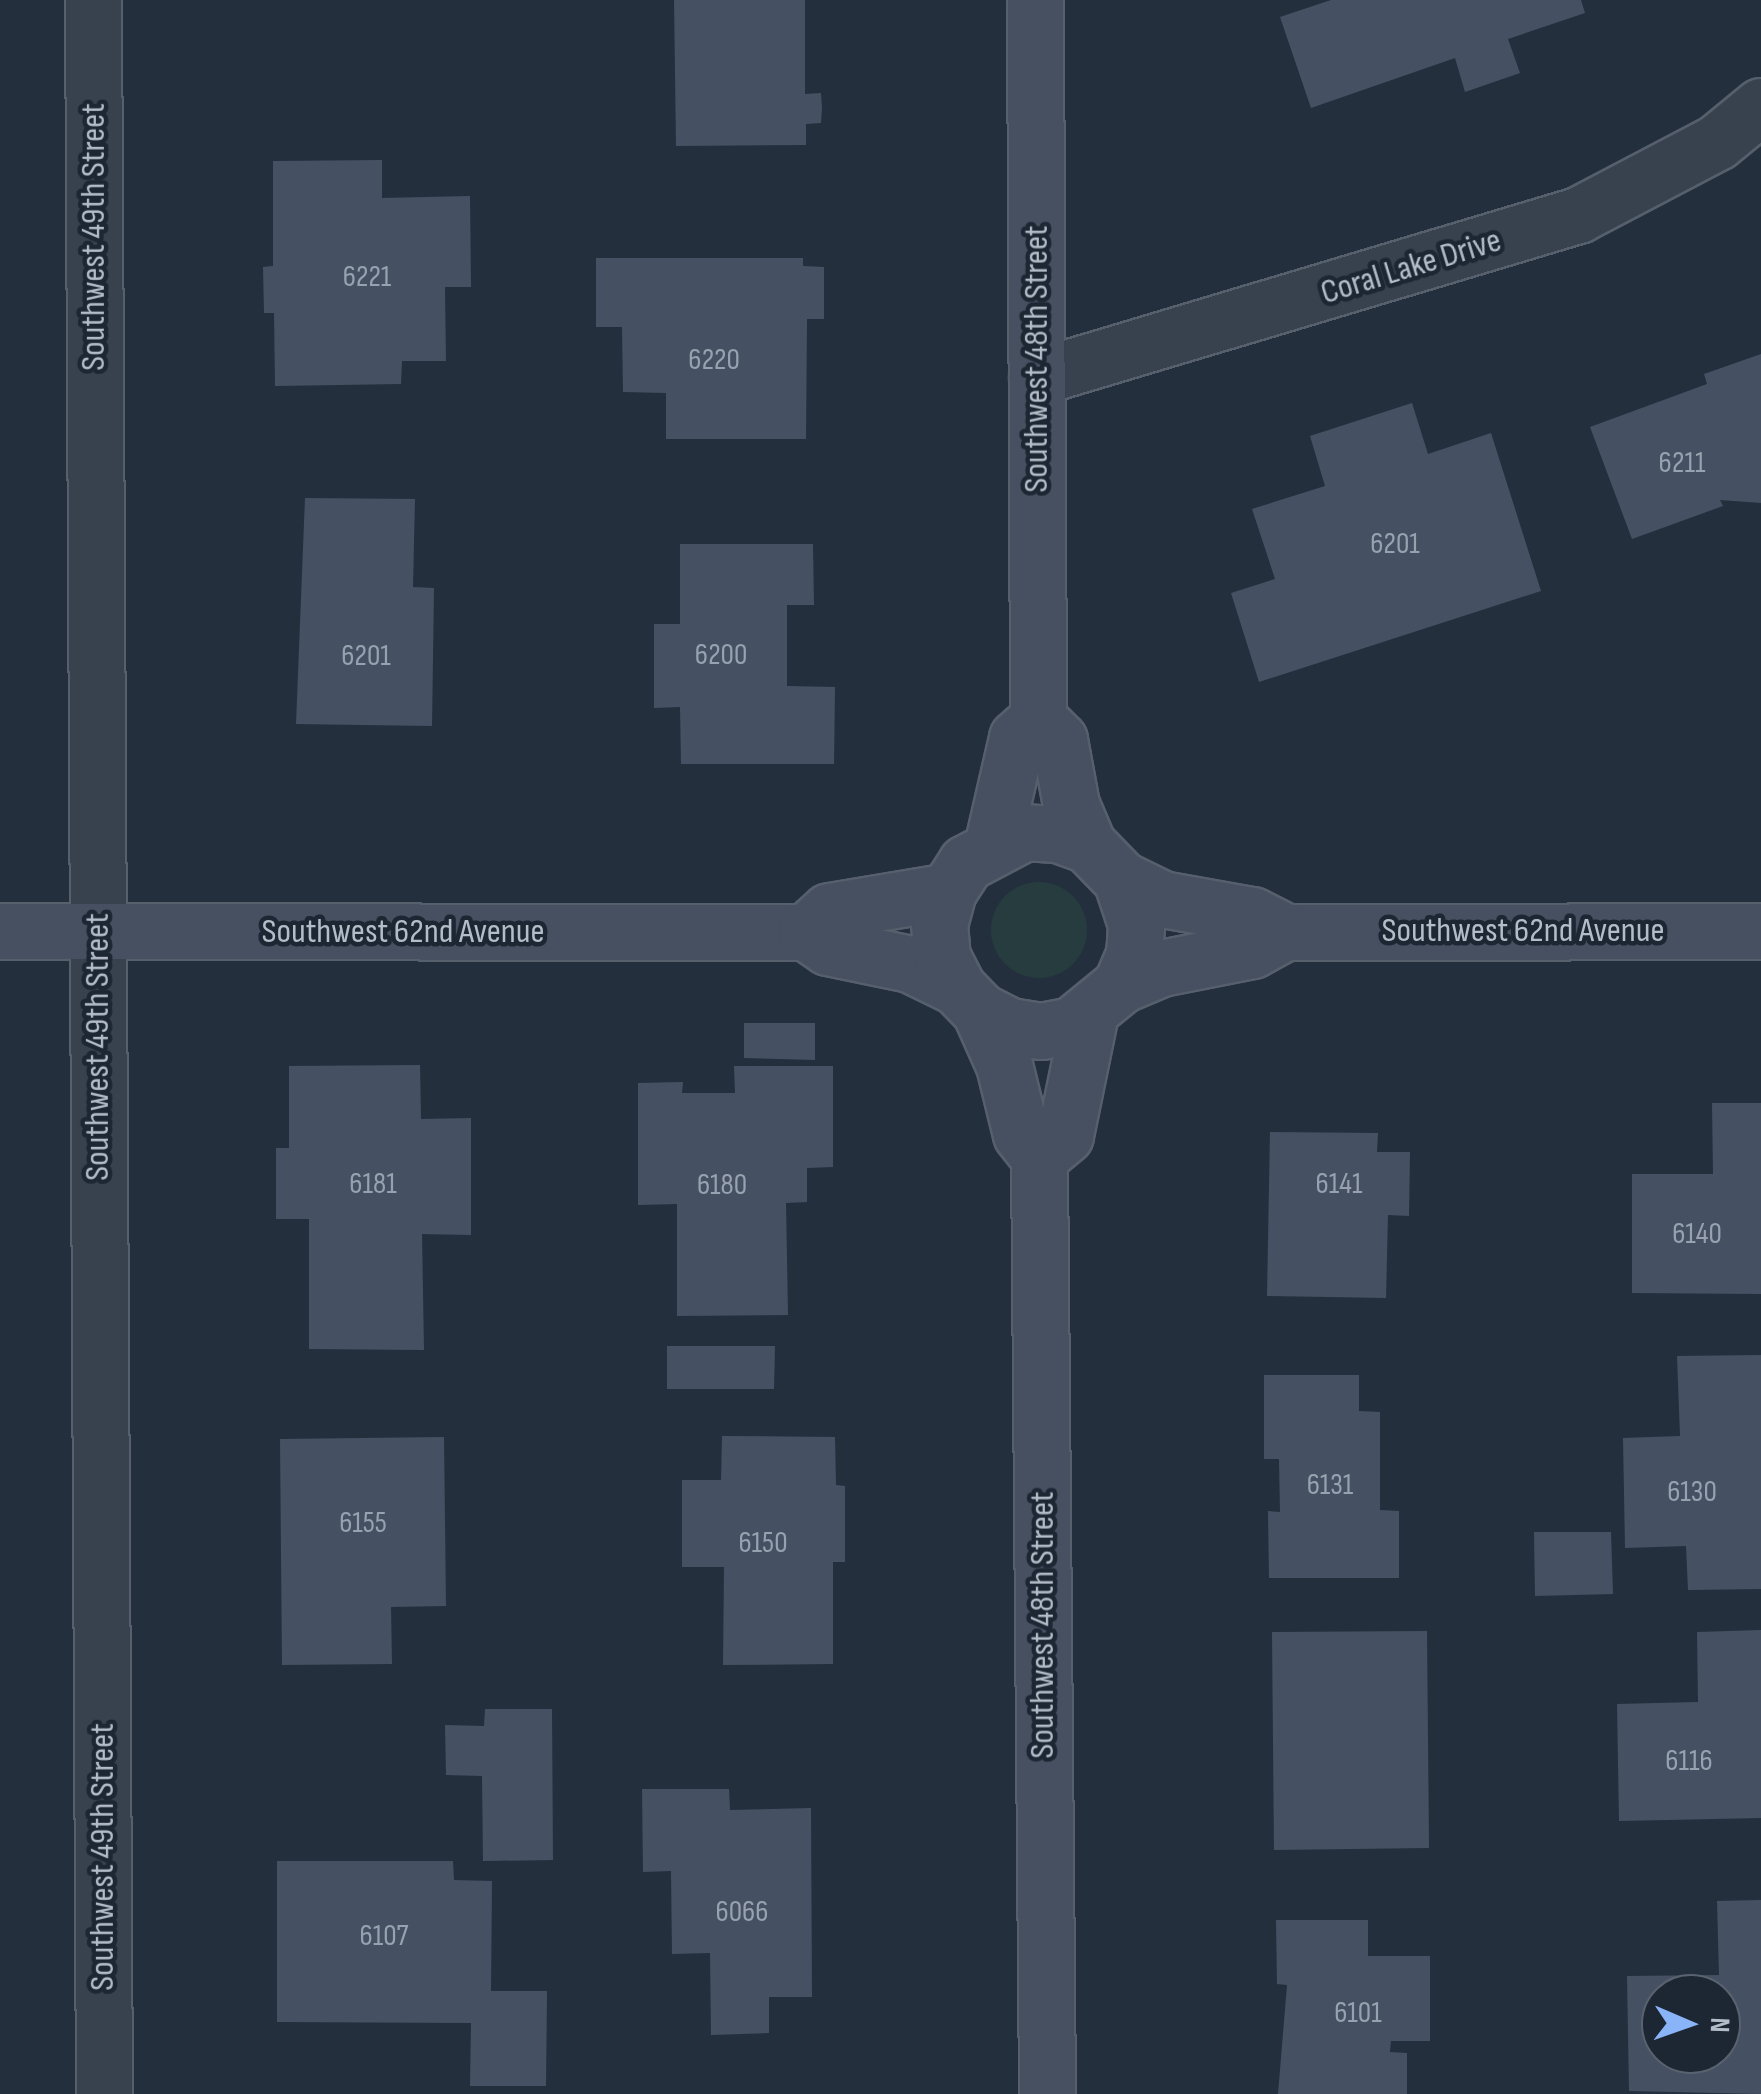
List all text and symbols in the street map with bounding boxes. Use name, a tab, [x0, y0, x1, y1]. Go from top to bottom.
street label: Southwest 49th Street	[73, 103, 115, 371]
street label: Coral Lake Drive	[1316, 220, 1506, 314]
street label: Southwest 48th Street	[1016, 225, 1058, 493]
house number: 6221	[343, 259, 391, 295]
house number: 6220	[688, 342, 740, 378]
house number: 6211	[1659, 445, 1705, 481]
house number: 6201	[1370, 526, 1420, 562]
house number: 6200	[695, 637, 747, 673]
house number: 6201	[341, 638, 391, 674]
street label: Southwest 62nd Avenue	[1382, 910, 1664, 952]
street label: Southwest 62nd Avenue	[262, 911, 544, 953]
street label: Southwest 49th Street	[77, 913, 119, 1181]
house number: 6181	[349, 1166, 397, 1202]
house number: 6141	[1316, 1166, 1362, 1202]
house number: 6180	[697, 1167, 747, 1203]
house number: 6140	[1672, 1216, 1722, 1252]
house number: 6131	[1307, 1467, 1353, 1503]
house number: 6130	[1667, 1474, 1717, 1510]
street label: Southwest 48th Street	[1022, 1491, 1064, 1759]
house number: 6155	[339, 1505, 387, 1541]
house number: 6150	[738, 1525, 788, 1561]
street label: Southwest 49th Street	[82, 1723, 124, 1991]
house number: 6116	[1665, 1743, 1713, 1779]
house number: 6066	[716, 1894, 768, 1930]
house number: 6107	[360, 1918, 408, 1954]
north arrow	[1641, 1974, 1741, 2074]
house number: 6101	[1334, 1995, 1382, 2031]
text: N	[1703, 2017, 1736, 2033]

